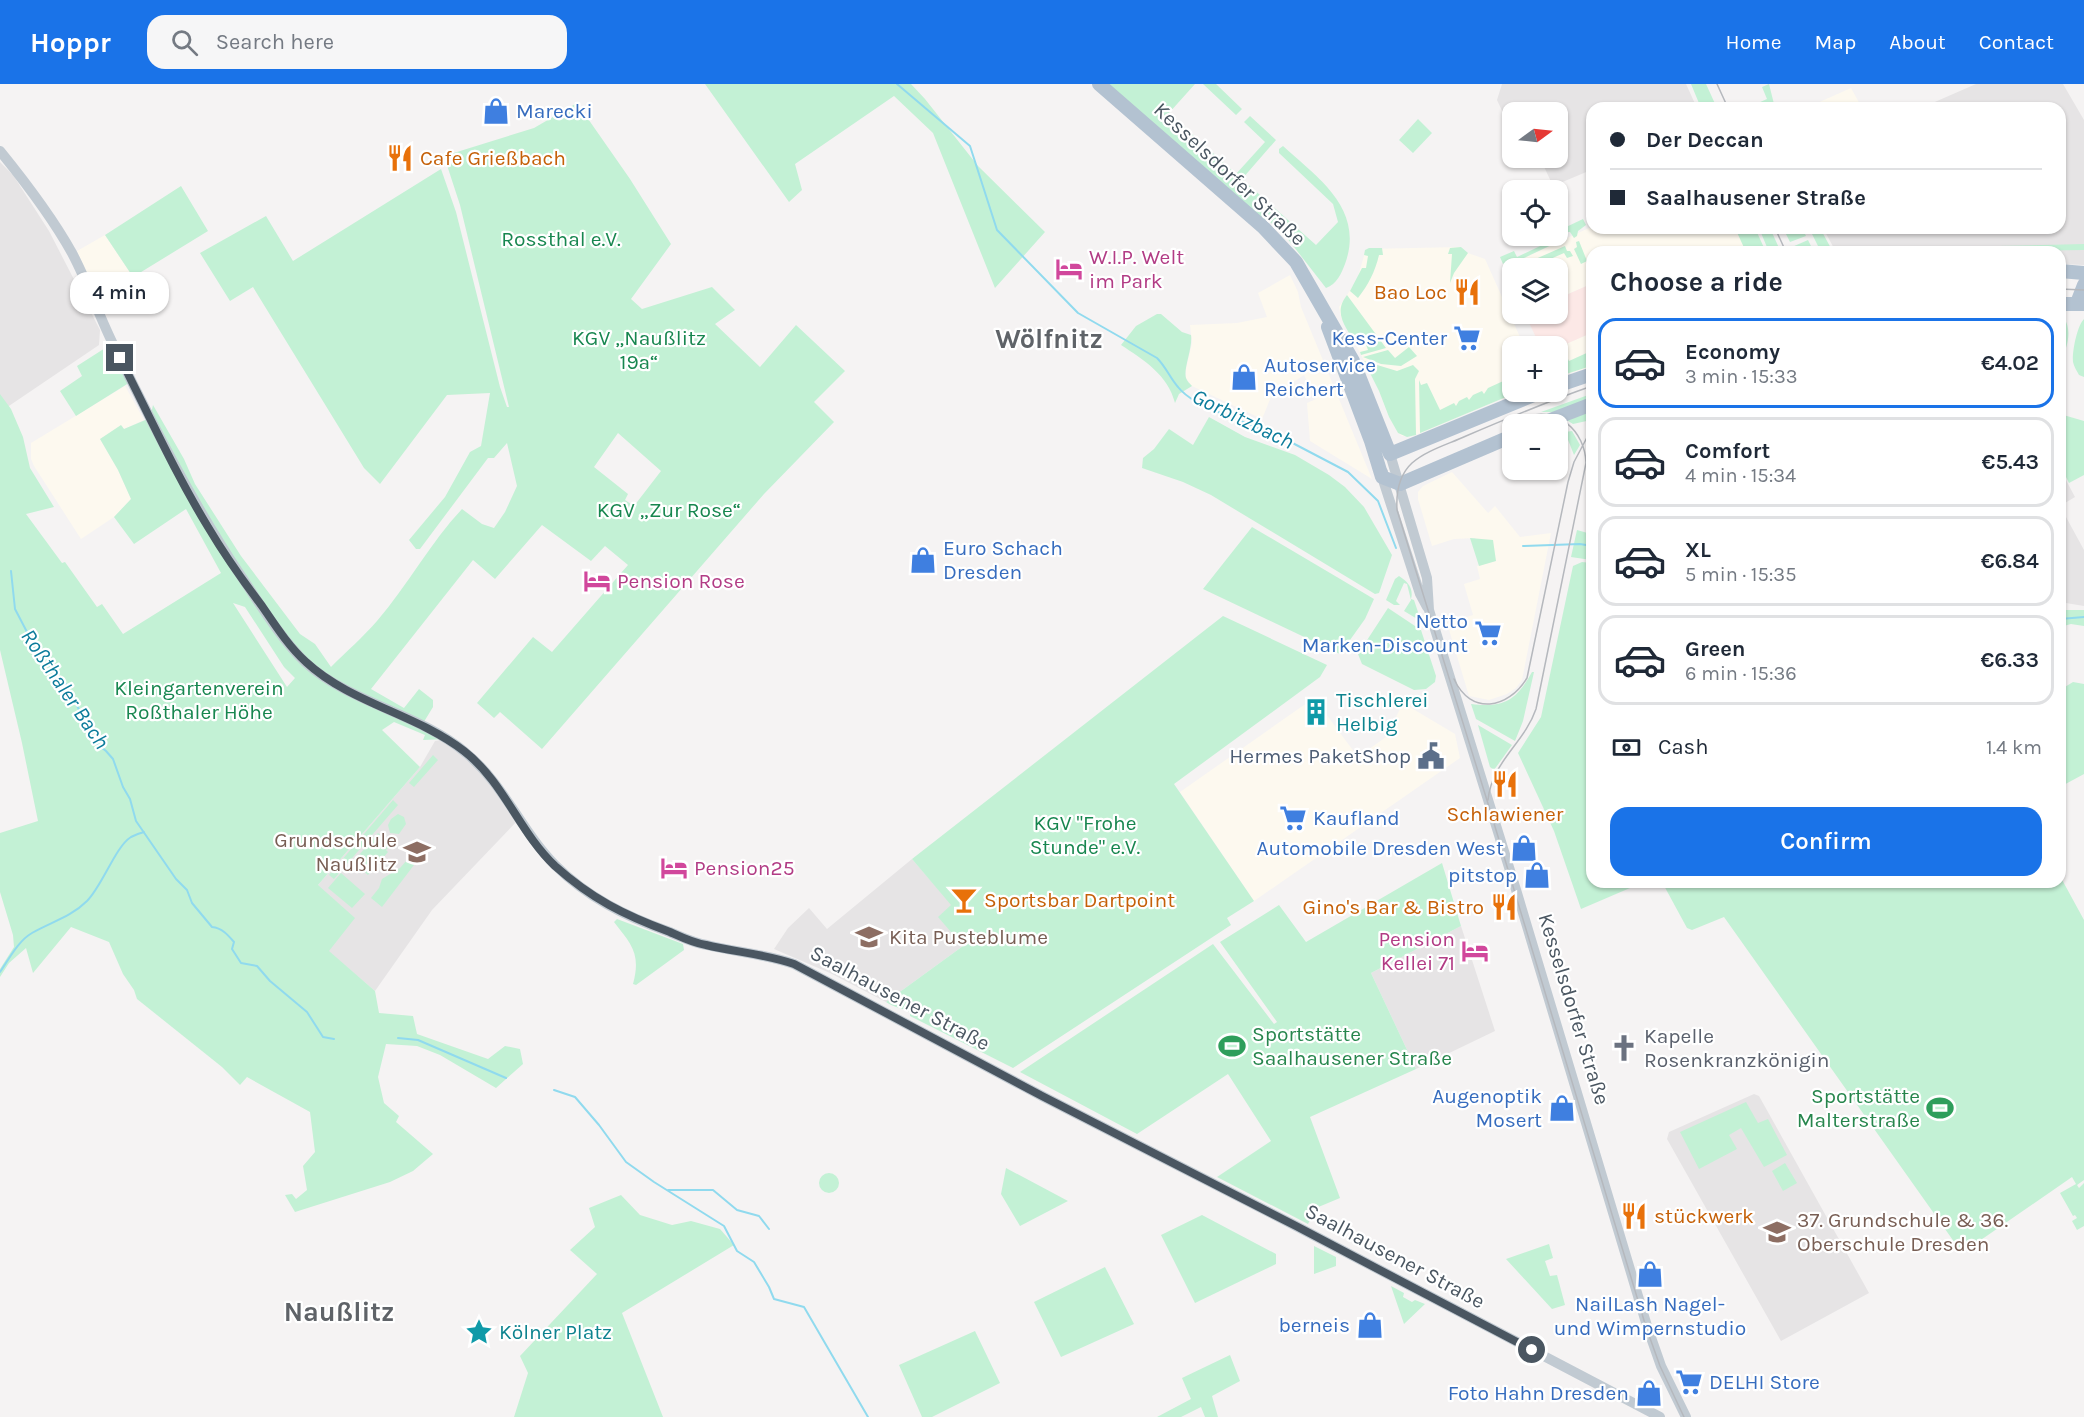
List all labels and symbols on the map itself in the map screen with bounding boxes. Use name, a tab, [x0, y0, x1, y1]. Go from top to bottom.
shop icon: Marecki	[481, 96, 511, 126]
street label: Kesselsdorfer Straße	[1149, 97, 1311, 251]
place label: Marecki	[516, 99, 593, 123]
north arrow	[1502, 102, 1568, 168]
restaurant icon: Cafe Grießbach	[385, 143, 415, 173]
place label: Cafe Grießbach	[420, 146, 566, 170]
park label: Rossthal e.V.	[501, 227, 621, 251]
place label: W.I.P. Welt im Park	[1089, 245, 1184, 293]
hotel icon: W.I.P. Welt im Park	[1054, 254, 1084, 284]
callout: 4 min	[70, 271, 170, 313]
restaurant icon: Bao Loc	[1452, 277, 1482, 307]
place label: Bao Loc	[1374, 280, 1447, 304]
district label: Wölfnitz	[995, 323, 1103, 355]
supermarket icon: Kess-Center	[1452, 323, 1482, 353]
park label: KGV „Naußlitz 19a“	[572, 326, 706, 374]
place label: Kess-Center	[1331, 326, 1447, 350]
route end	[106, 344, 133, 371]
place label: Autoservice Reichert	[1264, 353, 1376, 401]
shop icon: Autoservice Reichert	[1229, 362, 1259, 392]
water label: Gorbitzbach	[1188, 383, 1298, 455]
park label: KGV „Zur Rose“	[597, 498, 741, 522]
place label: Euro Schach Dresden	[943, 536, 1063, 584]
shop icon: Euro Schach Dresden	[908, 545, 938, 575]
hotel icon: Pension Rose	[582, 566, 612, 596]
place label: Pension Rose	[617, 569, 745, 593]
place label: Netto Marken-Discount	[1302, 609, 1468, 657]
supermarket icon: Netto Marken-Discount	[1473, 618, 1503, 648]
water label: Roßthaler Bach	[15, 624, 115, 754]
park label: Kleingartenverein Roßthaler Höhe	[114, 676, 284, 724]
place label: Tischlerei Helbig	[1336, 688, 1429, 736]
building icon: Tischlerei Helbig	[1301, 697, 1331, 727]
public building icon: Hermes PaketShop	[1416, 741, 1446, 771]
place label: Hermes PaketShop	[1229, 744, 1411, 768]
restaurant icon: Schlawiener	[1490, 769, 1520, 799]
place label: Schlawiener	[1447, 802, 1564, 826]
supermarket icon: Kaufland	[1278, 803, 1308, 833]
place label: Kaufland	[1313, 806, 1400, 830]
park label: KGV "Frohe Stunde" e.V.	[1030, 811, 1141, 859]
place label: Grundschule Naußlitz	[274, 828, 397, 876]
shop icon: Automobile Dresden West	[1509, 833, 1539, 863]
place label: Automobile Dresden West	[1256, 836, 1504, 860]
school or university icon: Grundschule Naußlitz	[402, 837, 432, 867]
hotel icon: Pension25	[659, 853, 689, 883]
place label: Pension25	[694, 856, 795, 880]
shop icon: pitstop	[1522, 860, 1552, 890]
place label: pitstop	[1448, 863, 1517, 887]
bar icon: Sportsbar Dartpoint	[949, 885, 979, 915]
place label: Sportsbar Dartpoint	[984, 888, 1175, 912]
restaurant icon: Gino's Bar & Bistro	[1489, 892, 1519, 922]
place label: Gino's Bar & Bistro	[1303, 895, 1484, 919]
street label: Kesselsdorfer Straße	[1533, 910, 1615, 1108]
school or university icon: Kita Pusteblume	[854, 922, 884, 952]
place label: Kita Pusteblume	[889, 925, 1048, 949]
place label: Pension Kellei 71	[1378, 927, 1455, 975]
hotel icon: Pension Kellei 71	[1460, 936, 1490, 966]
street label: Saalhausener Straße	[806, 940, 994, 1056]
place label: Sportstätte Saalhausener Straße	[1252, 1022, 1452, 1070]
place label: Kapelle Rosenkranzkönigin	[1644, 1024, 1829, 1072]
sports icon: Sportstätte Saalhausener Straße	[1217, 1031, 1247, 1061]
church icon: Kapelle Rosenkranzkönigin	[1609, 1033, 1639, 1063]
place label: Augenoptik Mosert	[1432, 1084, 1542, 1132]
place label: Sportstätte Malterstraße	[1797, 1084, 1920, 1132]
shop icon: Augenoptik Mosert	[1547, 1093, 1577, 1123]
sports icon: Sportstätte Malterstraße	[1925, 1093, 1955, 1123]
street label: Saalhausener Straße	[1301, 1198, 1489, 1314]
restaurant icon: stückwerk	[1619, 1201, 1649, 1231]
place label: stückwerk	[1654, 1204, 1754, 1228]
place label: 37. Grundschule & 36. Oberschule Dresden	[1797, 1208, 2008, 1256]
school or university icon: 37. Grundschule & 36. Oberschule Dresden	[1762, 1217, 1792, 1247]
shop icon: NailLash Nagel- und Wimpernstudio	[1635, 1259, 1665, 1289]
place label: NailLash Nagel- und Wimpernstudio	[1554, 1292, 1746, 1340]
district label: Naußlitz	[284, 1296, 394, 1328]
shop icon: berneis	[1355, 1310, 1385, 1340]
place label: berneis	[1278, 1313, 1350, 1337]
place icon: Kölner Platz	[464, 1317, 494, 1347]
place label: Kölner Platz	[499, 1320, 612, 1344]
route start	[1518, 1336, 1545, 1363]
supermarket icon: DELHI Store	[1674, 1367, 1704, 1397]
place label: DELHI Store	[1709, 1370, 1820, 1394]
shop icon: Foto Hahn Dresden	[1634, 1378, 1664, 1408]
place label: Foto Hahn Dresden	[1448, 1381, 1629, 1405]

